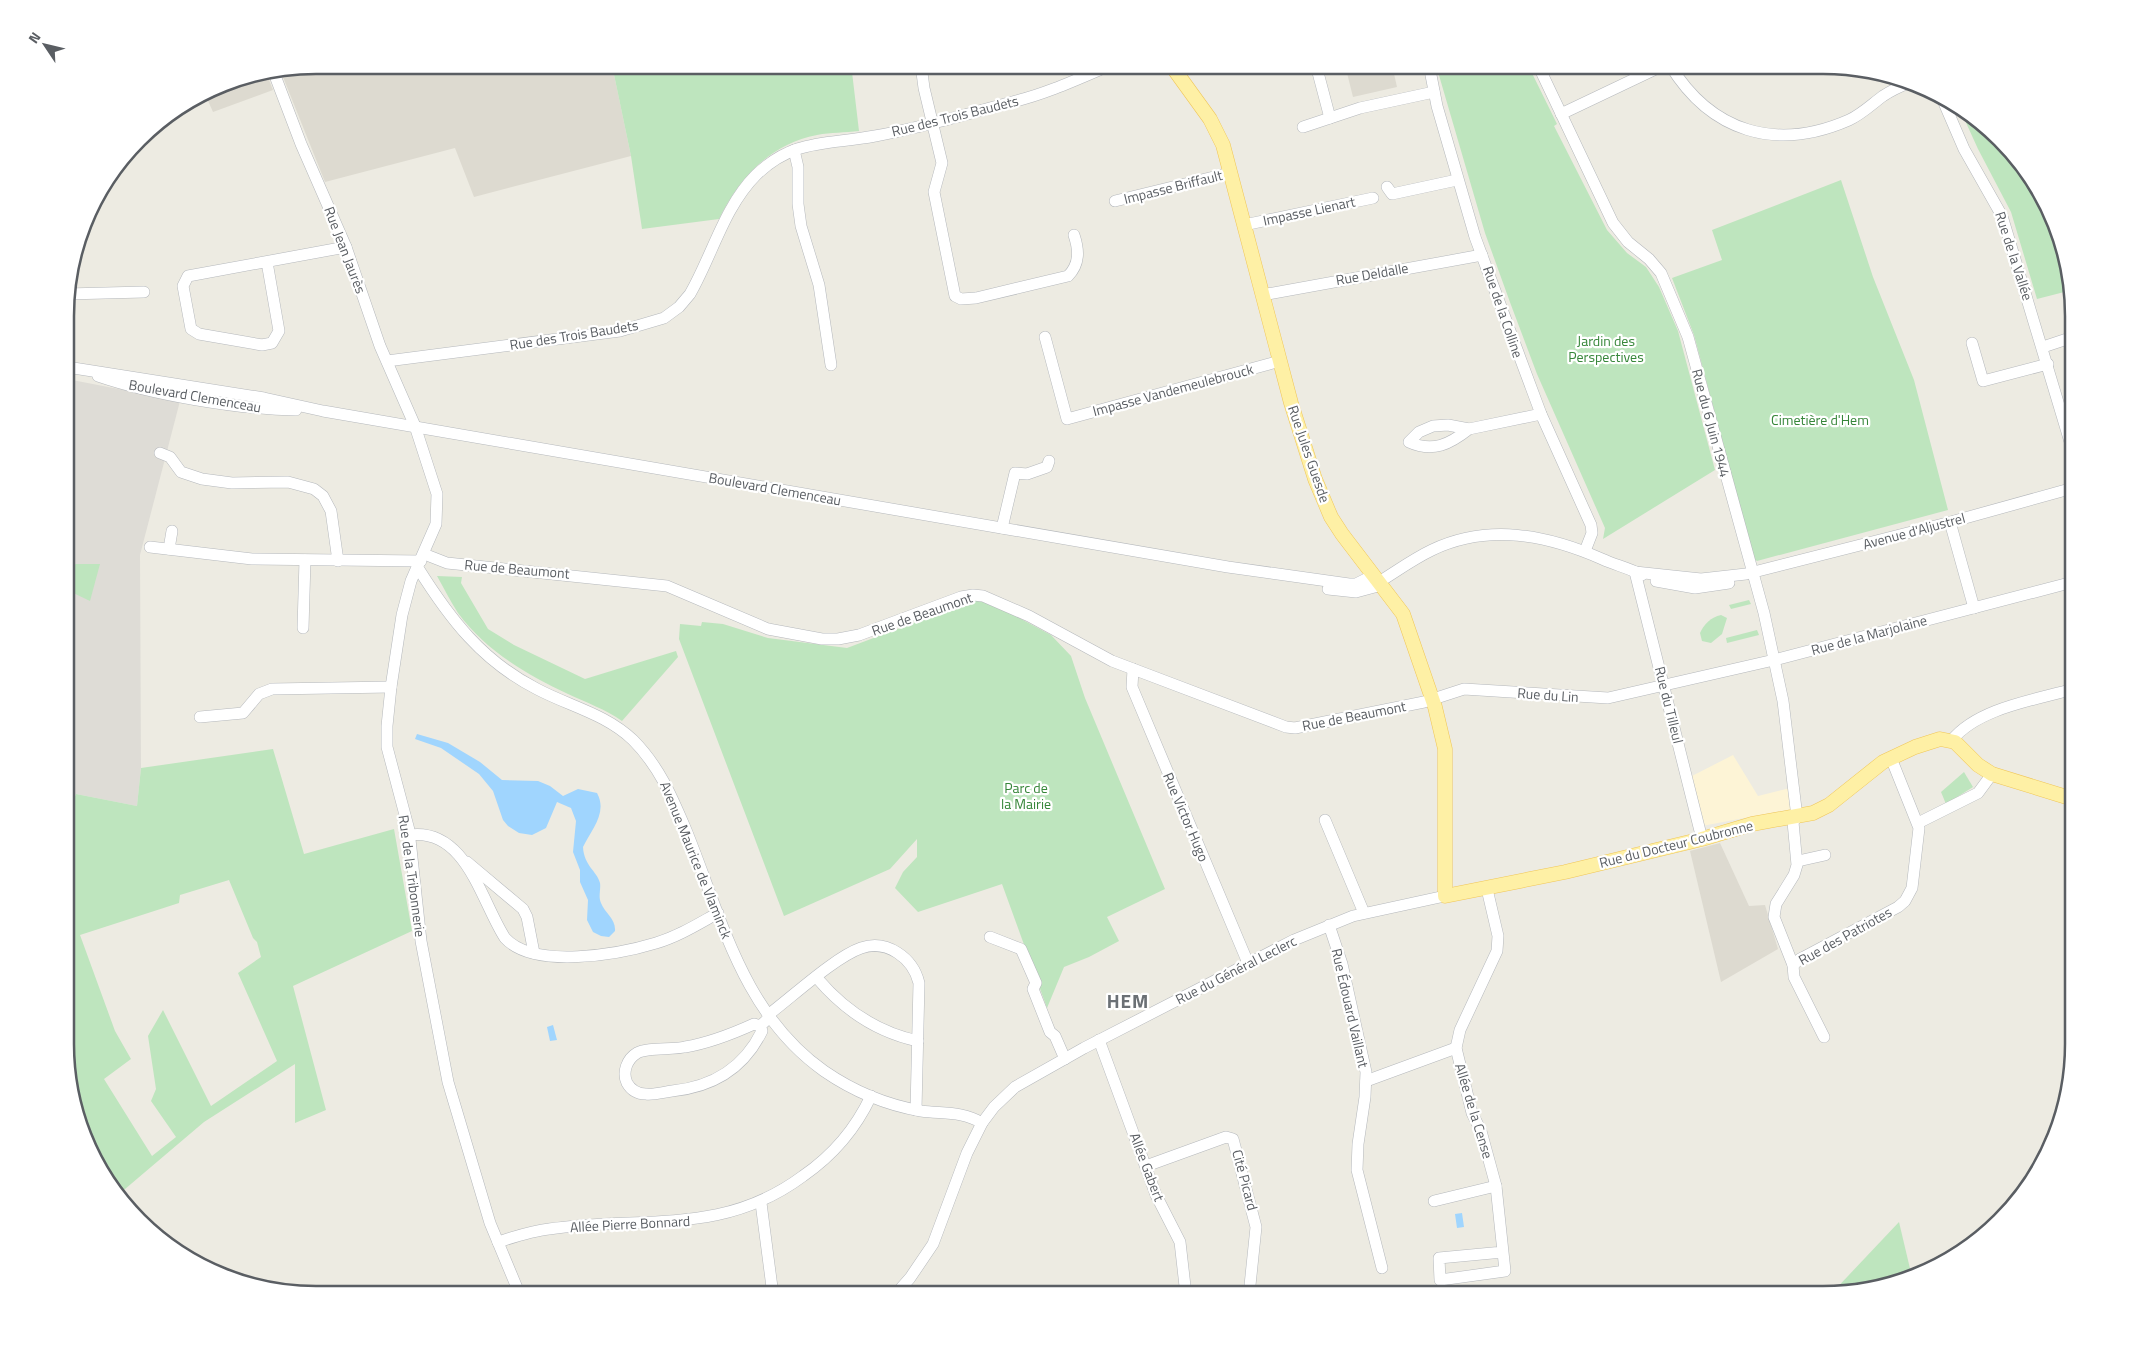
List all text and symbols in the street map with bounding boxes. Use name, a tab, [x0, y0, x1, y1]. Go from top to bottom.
north arrow	[20, 20, 70, 70]
text: N	[23, 27, 45, 47]
street label: Rue des Trois Baudets	[889, 90, 1021, 141]
street label: Impasse Briffault	[1121, 164, 1225, 209]
street label: Impasse Lienart	[1261, 190, 1357, 231]
street label: Rue Jean Jaurès	[319, 203, 372, 296]
street label: Rue de la Vallée	[1990, 209, 2039, 303]
street label: Rue Deldalle	[1334, 257, 1410, 290]
street label: Rue de la Colline	[1478, 263, 1529, 361]
street label: Rue des Trois Baudets	[508, 314, 640, 355]
park label: Jardin des Perspectives	[1568, 330, 1644, 367]
street label: Impasse Vandemeulebrouck	[1090, 358, 1256, 421]
street label: Rue du 6 Juin 1944	[1687, 366, 1736, 480]
street label: Boulevard Clemenceau	[127, 374, 263, 417]
street label: Rue Jules Guesde	[1283, 402, 1336, 505]
park label: Cimetière d'Hem	[1771, 409, 1869, 430]
street label: Boulevard Clemenceau	[707, 467, 843, 510]
street label: Avenue d'Aljustrel	[1860, 507, 1967, 554]
street label: Rue de Beaumont	[464, 553, 571, 584]
street label: Rue de Beaumont	[869, 586, 975, 641]
street label: Rue de la Marjolaine	[1809, 609, 1929, 660]
street label: Rue du Tilleul	[1650, 664, 1689, 746]
street label: Rue du Lin	[1517, 682, 1579, 707]
street label: Rue de Beaumont	[1300, 695, 1408, 736]
street label: Rue Victor Hugo	[1158, 769, 1215, 865]
park label: Parc de la Mairie	[1001, 777, 1051, 814]
street label: Avenue Maurice de Vlaminck	[655, 778, 738, 942]
street label: Rue de la Tribonnerie	[394, 814, 431, 938]
street label: Rue du Docteur Coubronne	[1597, 814, 1755, 873]
street label: Rue des Patriotes	[1794, 901, 1895, 970]
street label: Rue du Général Leclerc	[1172, 930, 1300, 1009]
street label: Rue Édouard Vaillant	[1327, 946, 1374, 1070]
district label: HEM	[1107, 986, 1149, 1015]
street label: Allée de la Cense	[1450, 1061, 1499, 1161]
street label: Allée Gabert	[1125, 1130, 1170, 1204]
street label: Cité Picard	[1227, 1147, 1264, 1213]
street label: Allée Pierre Bonnard	[569, 1210, 691, 1237]

